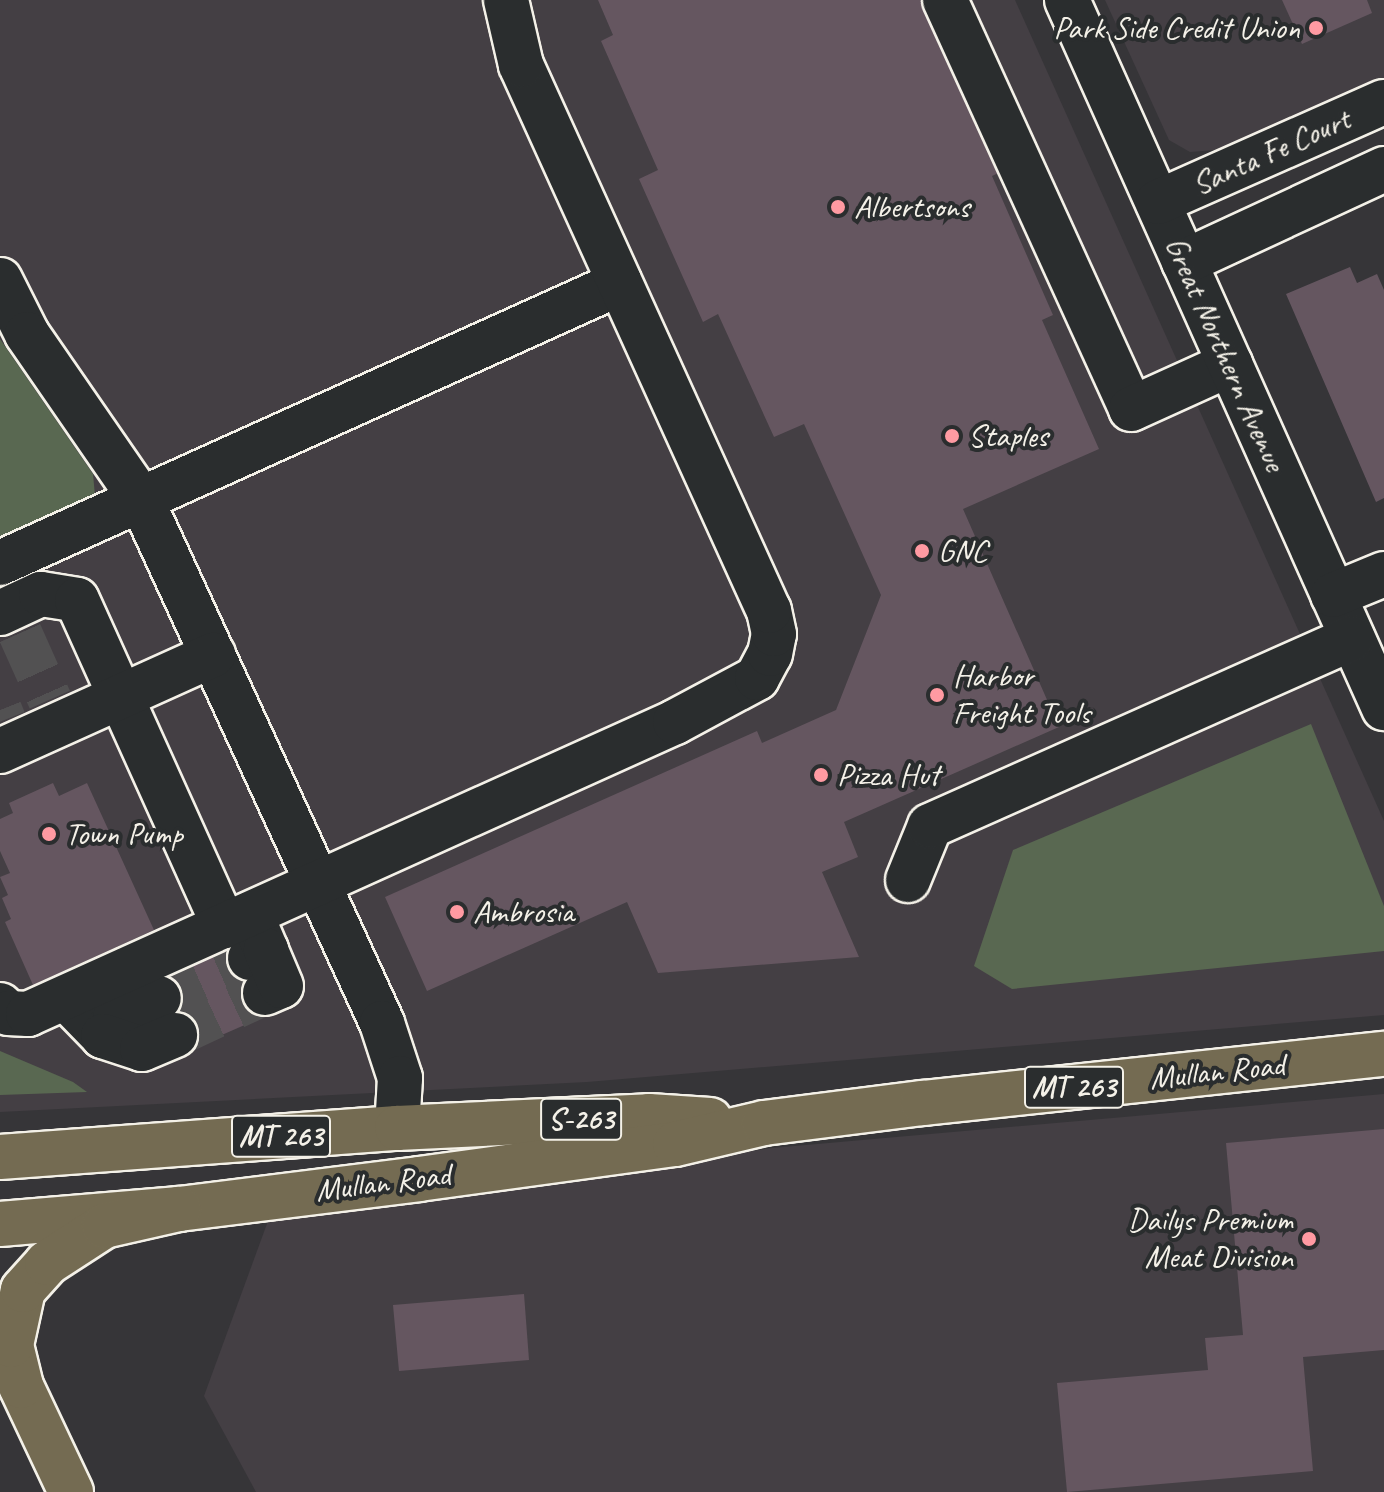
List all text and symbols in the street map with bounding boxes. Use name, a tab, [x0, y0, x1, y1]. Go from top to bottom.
place label: Park Side Credit Union	[1053, 9, 1300, 47]
marker: Park Side Credit Union	[1307, 19, 1325, 37]
street label: Santa Fe Court	[1187, 100, 1355, 204]
place label: Albertsons	[854, 188, 969, 226]
marker: Albertsons	[829, 198, 847, 216]
street label: Great Northern Avenue	[1156, 230, 1294, 478]
place label: Staples	[968, 417, 1048, 455]
marker: Staples	[943, 427, 961, 445]
place label: GNC	[938, 532, 987, 570]
marker: GNC	[913, 542, 931, 560]
place label: Harbor Freight Tools	[953, 658, 1090, 733]
marker: Harbor Freight Tools	[928, 686, 946, 704]
place label: Pizza Hut	[837, 756, 939, 794]
marker: Pizza Hut	[812, 766, 830, 784]
place label: Town Pump	[65, 815, 182, 853]
marker: Town Pump	[40, 825, 58, 843]
place label: Ambrosia	[473, 893, 574, 931]
marker: Ambrosia	[448, 903, 466, 921]
street label: Mullan Road	[1148, 1046, 1286, 1098]
road number: MT 263	[1024, 1061, 1124, 1113]
road number: S-263	[539, 1093, 623, 1145]
road number: MT 263	[231, 1110, 331, 1162]
street label: Mullan Road	[314, 1156, 452, 1210]
place label: Dailys Premium Meat Division	[1127, 1202, 1293, 1277]
marker: Dailys Premium Meat Division	[1300, 1230, 1318, 1248]

